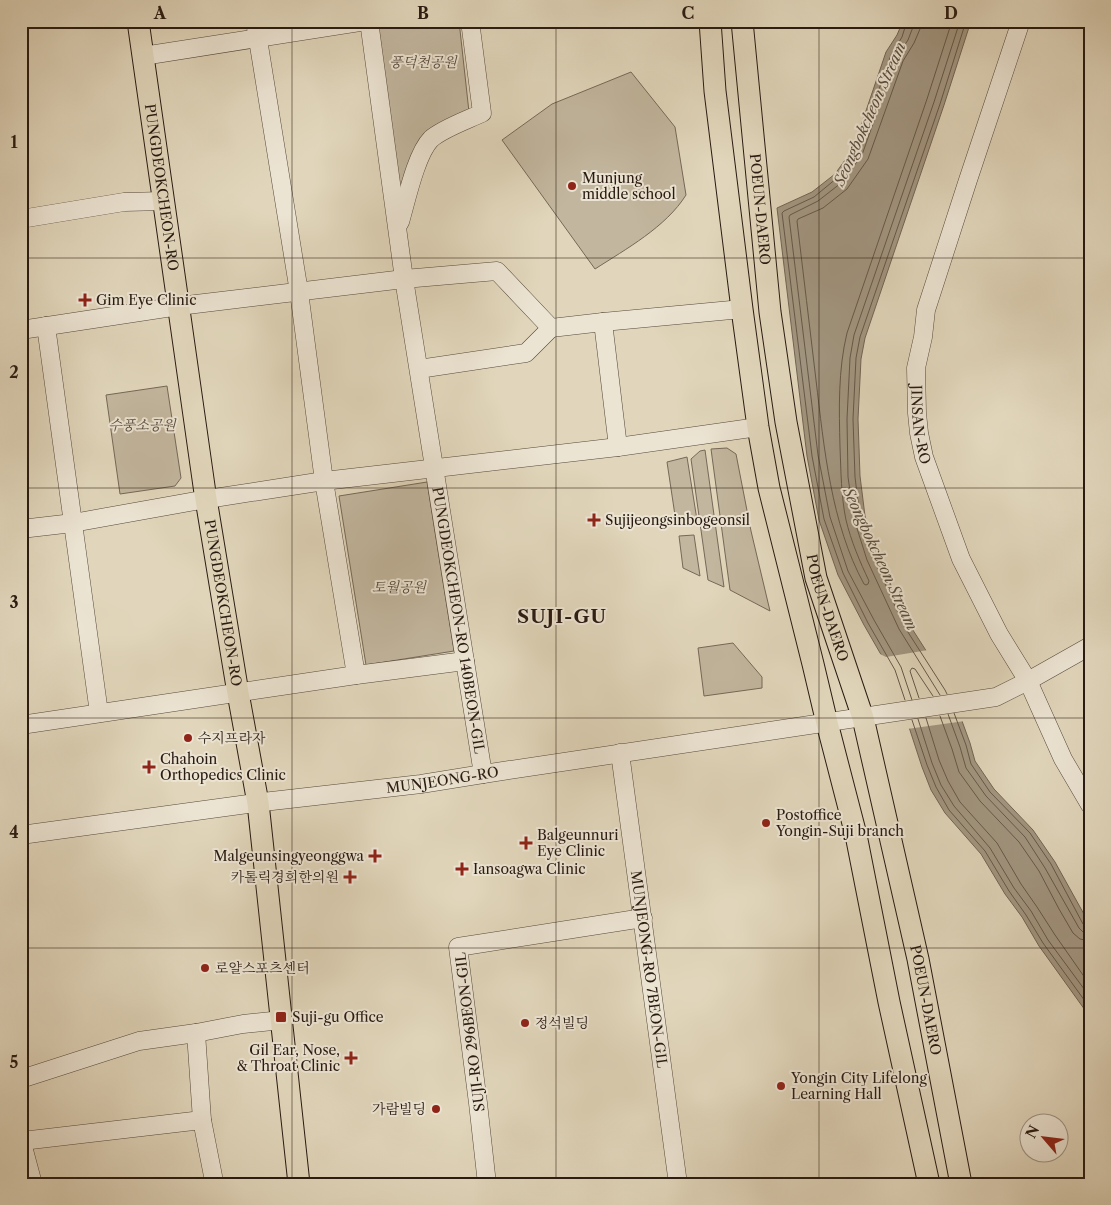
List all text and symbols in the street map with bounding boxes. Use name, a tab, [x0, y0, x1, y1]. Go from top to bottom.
text: A	[153, 3, 167, 23]
text: B	[417, 3, 429, 23]
text: C	[682, 3, 694, 23]
text: D	[944, 3, 958, 23]
water label: Seongbokcheon Stream	[829, 39, 910, 189]
park label: 풍덕천공원	[389, 53, 458, 71]
street label: PUNGDEOKCHEON-RO	[141, 102, 182, 272]
text: 1	[10, 132, 18, 152]
street label: POEUN-DAERO	[746, 153, 774, 266]
place label: Munjung middle school	[582, 169, 676, 203]
marker: Munjung middle school	[566, 180, 578, 192]
place label: Gim Eye Clinic	[96, 291, 197, 309]
marker: Gim Eye Clinic	[78, 293, 92, 307]
text: 2	[9, 362, 19, 382]
street label: JINSAN-RO	[907, 383, 935, 467]
park label: 수풍소공원	[108, 416, 177, 434]
water label: Seongbokcheon Stream	[839, 484, 922, 633]
street label: PUNGDEOKCHEON-RO 140BEON-GIL	[428, 486, 489, 755]
place label: Sujijeongsinbogeonsil	[605, 511, 750, 529]
marker: Sujijeongsinbogeonsil	[587, 513, 601, 527]
street label: PUNGDEOKCHEON-RO	[200, 518, 246, 688]
street label: POEUN-DAERO	[803, 552, 852, 664]
park label: 토월공원	[372, 578, 428, 596]
text: 3	[9, 592, 19, 612]
district label: SUJI-GU	[517, 605, 607, 628]
place label: 수지프라자	[198, 729, 266, 747]
marker: 수지프라자	[182, 732, 194, 744]
place label: Chahoin Orthopedics Clinic	[160, 750, 286, 784]
marker: Chahoin Orthopedics Clinic	[142, 760, 156, 774]
street label: MUNJEONG-RO	[385, 763, 500, 797]
place label: Postoffice Yongin-Suji branch	[775, 806, 904, 840]
marker: Postoffice Yongin-Suji branch	[760, 817, 772, 829]
text: 4	[9, 822, 19, 842]
place label: Balgeunnuri Eye Clinic	[537, 826, 618, 860]
marker: Balgeunnuri Eye Clinic	[519, 836, 533, 850]
place label: Malgeunsingyeonggwa	[213, 847, 365, 865]
marker: Malgeunsingyeonggwa	[368, 849, 382, 863]
place label: Iansoagwa Clinic	[473, 860, 586, 878]
marker: Iansoagwa Clinic	[455, 862, 469, 876]
place label: 카톨릭경희한의원	[231, 868, 339, 886]
street label: MUNJEONG-RO 7BEON-GIL	[627, 869, 671, 1069]
marker: 카톨릭경희한의원	[343, 870, 357, 884]
street label: POEUN-DAERO	[906, 943, 945, 1057]
street label: SUJI-RO 296BEON-GIL	[451, 951, 489, 1113]
place label: 로얄스포츠센터	[215, 959, 310, 977]
marker: 로얄스포츠센터	[199, 962, 211, 974]
place label: Suji-gu Office	[292, 1008, 384, 1026]
marker: Suji-gu Office	[274, 1010, 288, 1024]
place label: 정석빌딩	[535, 1014, 589, 1032]
marker: 정석빌딩	[519, 1017, 531, 1029]
place label: Gil Ear, Nose, & Throat Clinic	[236, 1041, 340, 1075]
marker: Gil Ear, Nose, & Throat Clinic	[344, 1051, 358, 1065]
text: 5	[10, 1052, 19, 1072]
place label: Yongin City Lifelong Learning Hall	[790, 1069, 928, 1103]
marker: Yongin City Lifelong Learning Hall	[775, 1080, 787, 1092]
place label: 가람빌딩	[372, 1100, 426, 1118]
marker: 가람빌딩	[430, 1103, 442, 1115]
north arrow	[1018, 1112, 1068, 1162]
text: N	[1022, 1122, 1043, 1141]

